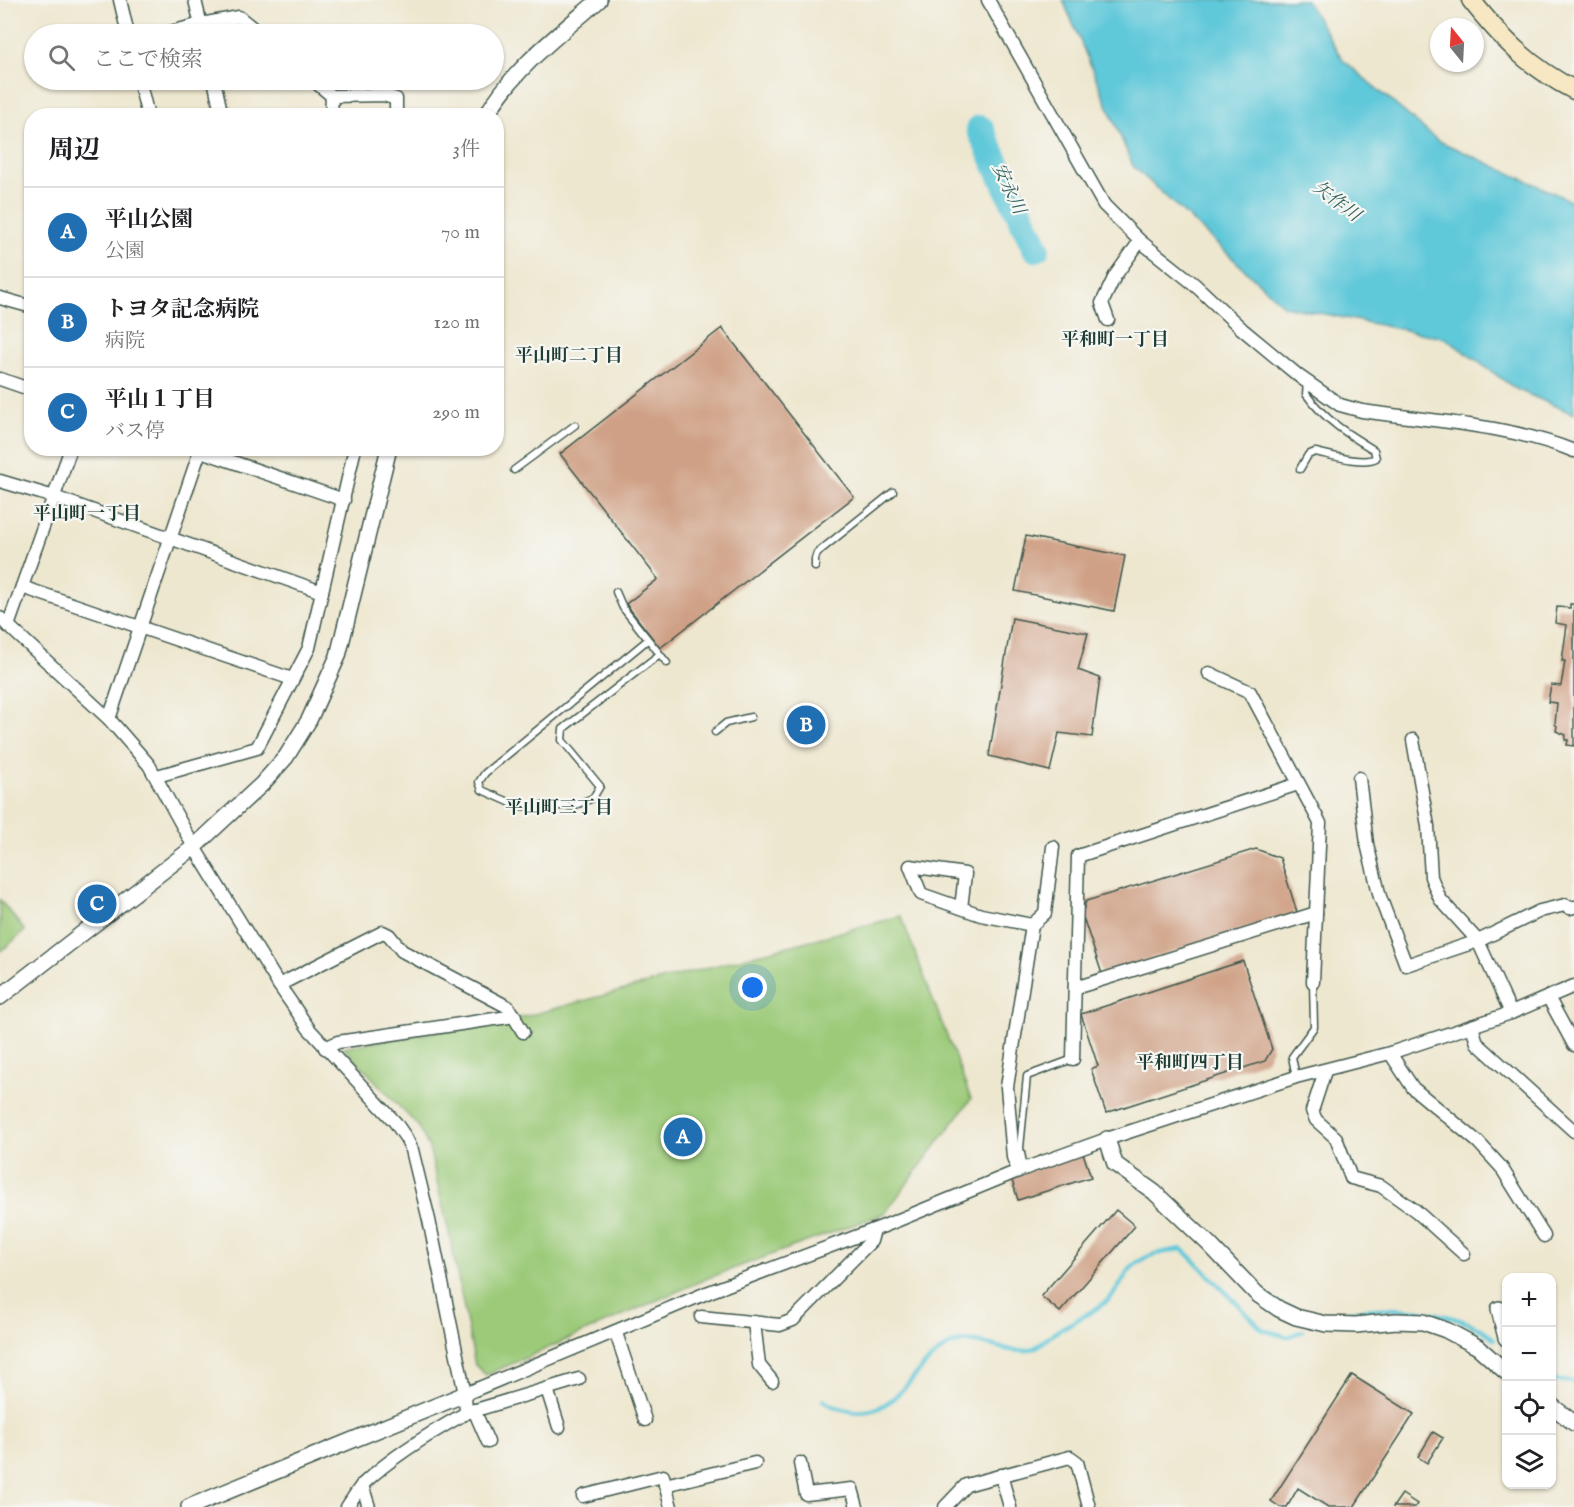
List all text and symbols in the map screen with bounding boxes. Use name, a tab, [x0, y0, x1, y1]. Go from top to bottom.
north arrow	[1430, 18, 1484, 72]
search box	[24, 24, 504, 90]
icon: search	[45, 41, 78, 74]
text: ここで検索	[93, 46, 203, 74]
text: 周辺	[48, 134, 100, 167]
text: 3件	[453, 137, 480, 162]
water label: 安永川	[986, 160, 1031, 220]
water label: 矢作川	[1308, 177, 1366, 229]
text: 平山公園	[105, 206, 193, 234]
text: A	[61, 220, 74, 245]
text: 70 m	[441, 220, 480, 245]
text: 公園	[105, 239, 145, 264]
text: トヨタ記念病院	[105, 296, 259, 324]
text: B	[61, 310, 74, 335]
text: 120 m	[434, 310, 480, 335]
text: 病院	[105, 329, 145, 354]
district label: 平和町一丁目	[1061, 329, 1169, 352]
district label: 平山町二丁目	[515, 345, 623, 368]
text: 平山１丁目	[105, 386, 215, 414]
text: C	[60, 400, 75, 425]
text: 290 m	[432, 400, 480, 425]
text: バス停	[105, 419, 165, 444]
district label: 平山町一丁目	[33, 503, 141, 526]
pin: B	[786, 702, 826, 748]
district label: 平山町三丁目	[505, 797, 613, 820]
pin: C	[78, 882, 116, 926]
your location	[738, 973, 767, 1002]
district label: 平和町四丁目	[1136, 1052, 1244, 1075]
pin: A	[664, 1114, 702, 1160]
map controls	[1502, 1273, 1556, 1489]
button: +	[1502, 1273, 1556, 1327]
button: −	[1502, 1327, 1556, 1381]
button: locate	[1502, 1381, 1556, 1435]
button: layers	[1502, 1435, 1556, 1489]

